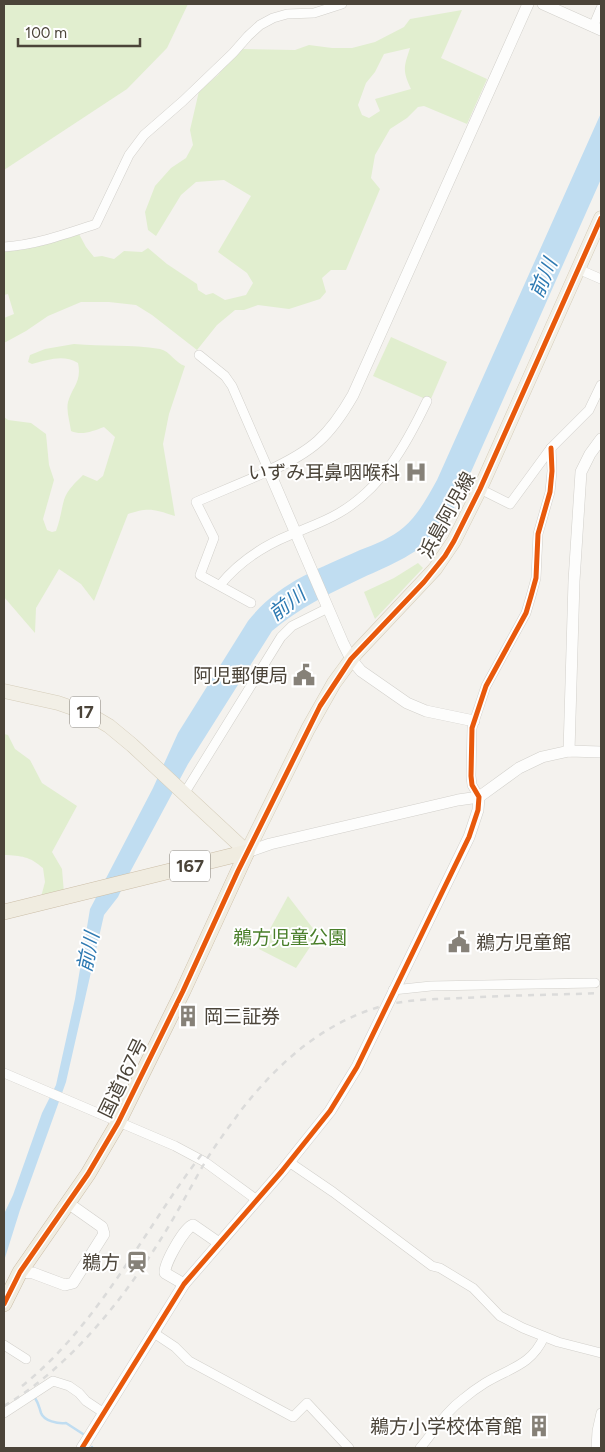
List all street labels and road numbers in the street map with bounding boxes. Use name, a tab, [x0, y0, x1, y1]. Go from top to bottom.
street label: 浜島阿児線	[414, 468, 480, 562]
road number: 17	[70, 696, 100, 728]
road number: 167	[170, 850, 210, 881]
street label: 国道167号	[94, 1034, 152, 1122]

